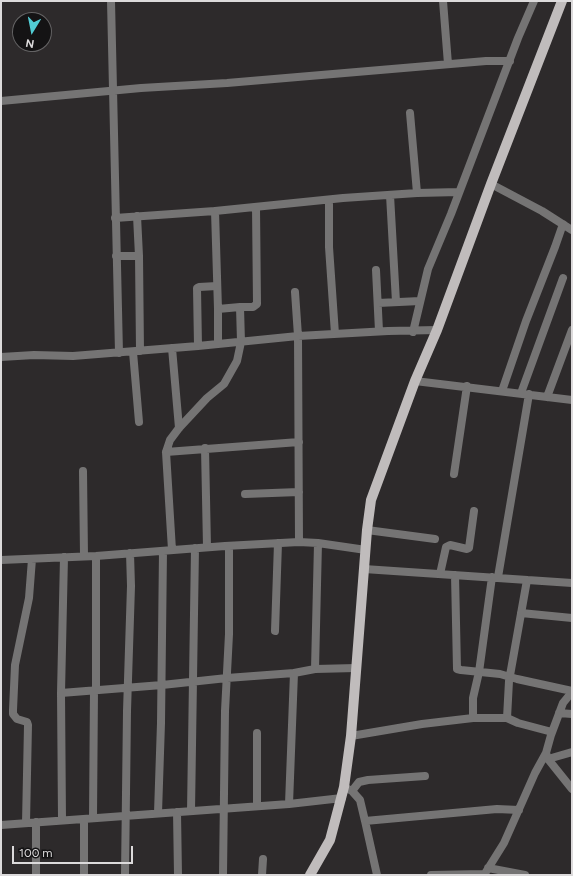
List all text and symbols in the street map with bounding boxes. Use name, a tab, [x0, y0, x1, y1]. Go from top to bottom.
north arrow	[12, 12, 52, 52]
text: N	[25, 36, 35, 50]
scale bar	[14, 838, 135, 864]
text: 100 m	[19, 846, 53, 860]

